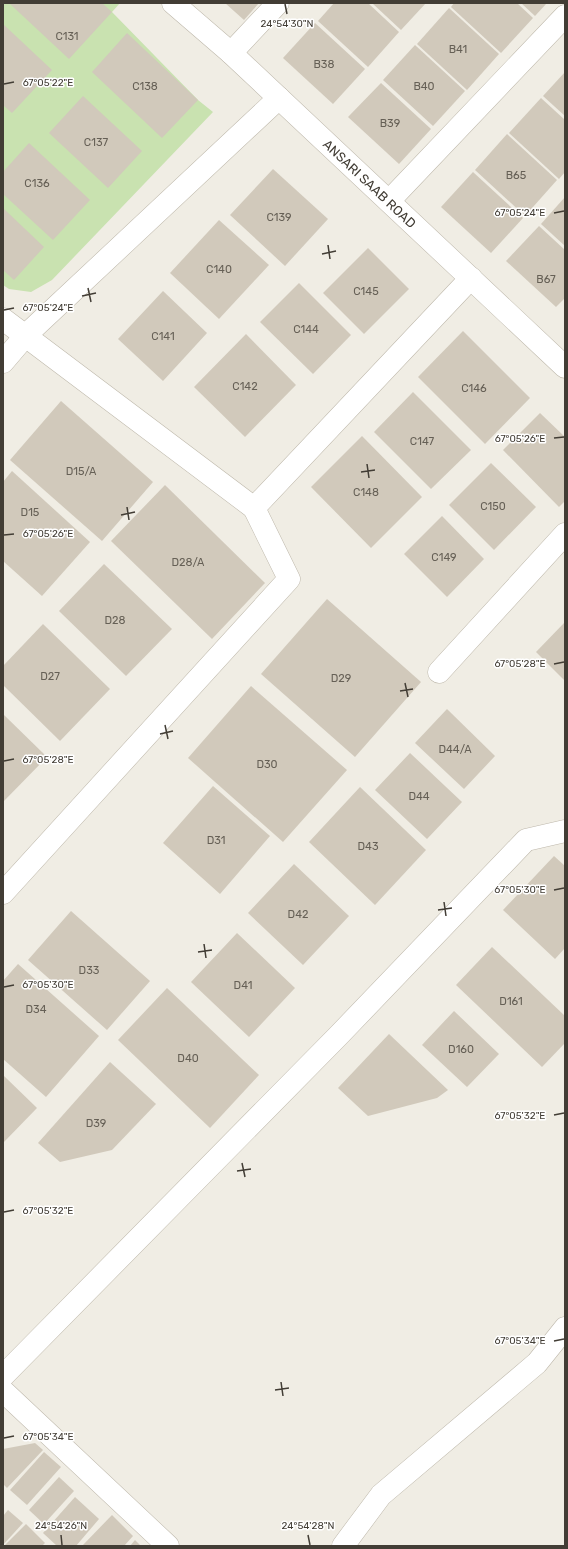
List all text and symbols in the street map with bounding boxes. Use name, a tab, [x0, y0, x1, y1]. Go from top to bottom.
text: 24°54'30"N	[260, 18, 314, 30]
house number: C131	[55, 30, 79, 43]
house number: B41	[449, 43, 467, 56]
house number: B38	[314, 58, 334, 71]
text: 67°05'22"E	[23, 77, 73, 89]
house number: C138	[132, 80, 158, 93]
house number: B40	[413, 80, 435, 93]
house number: B39	[380, 117, 400, 130]
house number: C137	[84, 136, 108, 149]
street label: ANSARI SAAB ROAD	[320, 136, 419, 231]
house number: B65	[506, 169, 527, 182]
house number: C136	[24, 177, 50, 190]
text: 67°05'24"E	[495, 207, 545, 219]
house number: C139	[266, 211, 292, 224]
house number: C140	[206, 263, 232, 276]
house number: B67	[536, 273, 556, 286]
house number: C145	[353, 285, 379, 298]
text: 67°05'24"E	[23, 302, 73, 314]
house number: C144	[293, 323, 319, 336]
house number: C141	[151, 330, 175, 343]
house number: C142	[232, 380, 258, 393]
house number: C146	[461, 382, 487, 395]
text: 67°05'26"E	[495, 433, 545, 445]
house number: C147	[410, 435, 435, 448]
house number: D15/A	[66, 465, 97, 478]
house number: C148	[353, 486, 379, 499]
house number: C150	[480, 500, 506, 513]
house number: D15	[21, 506, 40, 519]
text: 67°05'26"E	[23, 528, 73, 540]
house number: C149	[431, 551, 457, 564]
house number: D28/A	[172, 556, 205, 569]
house number: D28	[104, 614, 126, 627]
text: 67°05'28"E	[494, 658, 546, 670]
house number: D27	[40, 670, 60, 683]
house number: D29	[331, 672, 351, 685]
house number: D44/A	[438, 743, 472, 756]
text: 67°05'28"E	[22, 754, 74, 766]
house number: D30	[256, 758, 278, 771]
house number: D44	[408, 790, 430, 803]
house number: D31	[207, 834, 225, 847]
house number: D43	[357, 840, 379, 853]
text: 67°05'30"E	[494, 884, 546, 896]
house number: D42	[288, 908, 308, 921]
house number: D33	[79, 964, 100, 977]
text: 67°05'30"E	[22, 979, 74, 991]
house number: D41	[234, 979, 252, 992]
house number: D161	[499, 995, 523, 1008]
house number: D34	[25, 1003, 47, 1016]
house number: D160	[448, 1043, 474, 1056]
house number: D40	[177, 1052, 199, 1065]
text: 67°05'32"E	[495, 1110, 545, 1122]
house number: D39	[86, 1117, 106, 1130]
text: 67°05'32"E	[23, 1205, 73, 1217]
text: 67°05'34"E	[495, 1335, 546, 1347]
text: 67°05'34"E	[23, 1431, 74, 1443]
text: 24°54'26"N	[35, 1520, 87, 1532]
text: 24°54'28"N	[282, 1520, 334, 1532]

